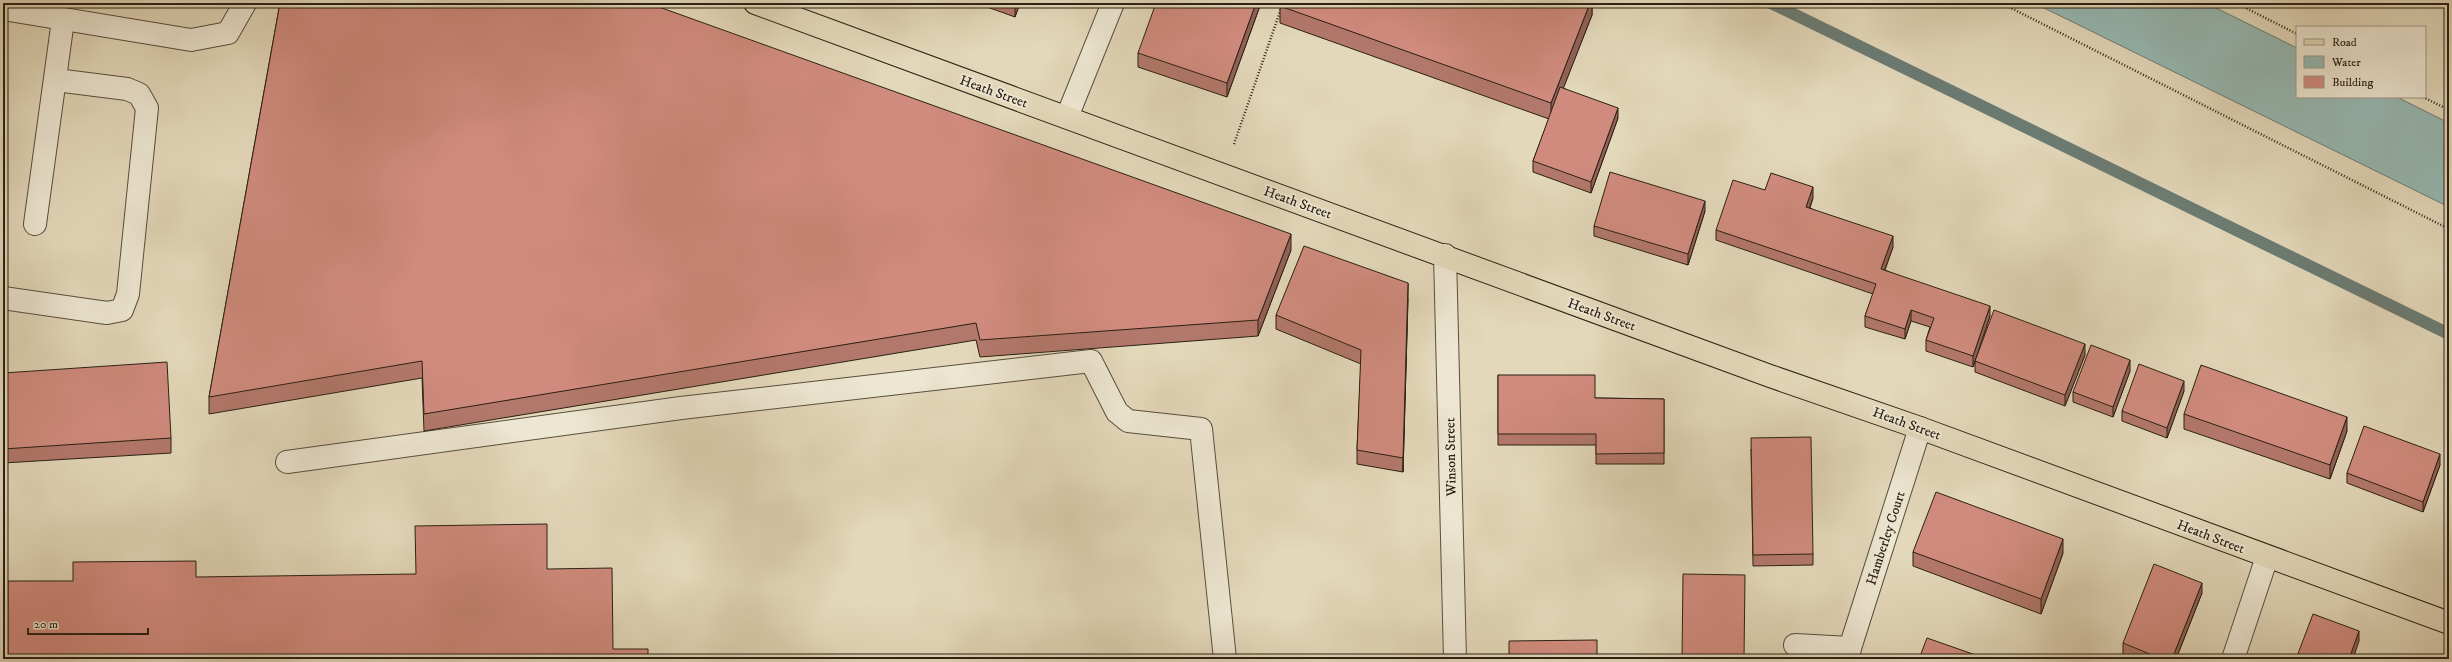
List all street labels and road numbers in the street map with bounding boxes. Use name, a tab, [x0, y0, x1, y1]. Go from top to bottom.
street label: Heath Street	[957, 71, 1031, 113]
street label: Heath Street	[1261, 182, 1335, 224]
street label: Heath Street	[1565, 294, 1639, 336]
street label: Heath Street	[1870, 403, 1944, 445]
street label: Winson Street	[1441, 417, 1461, 497]
street label: Hamberley Court	[1862, 489, 1910, 588]
street label: Heath Street	[2174, 516, 2248, 558]

